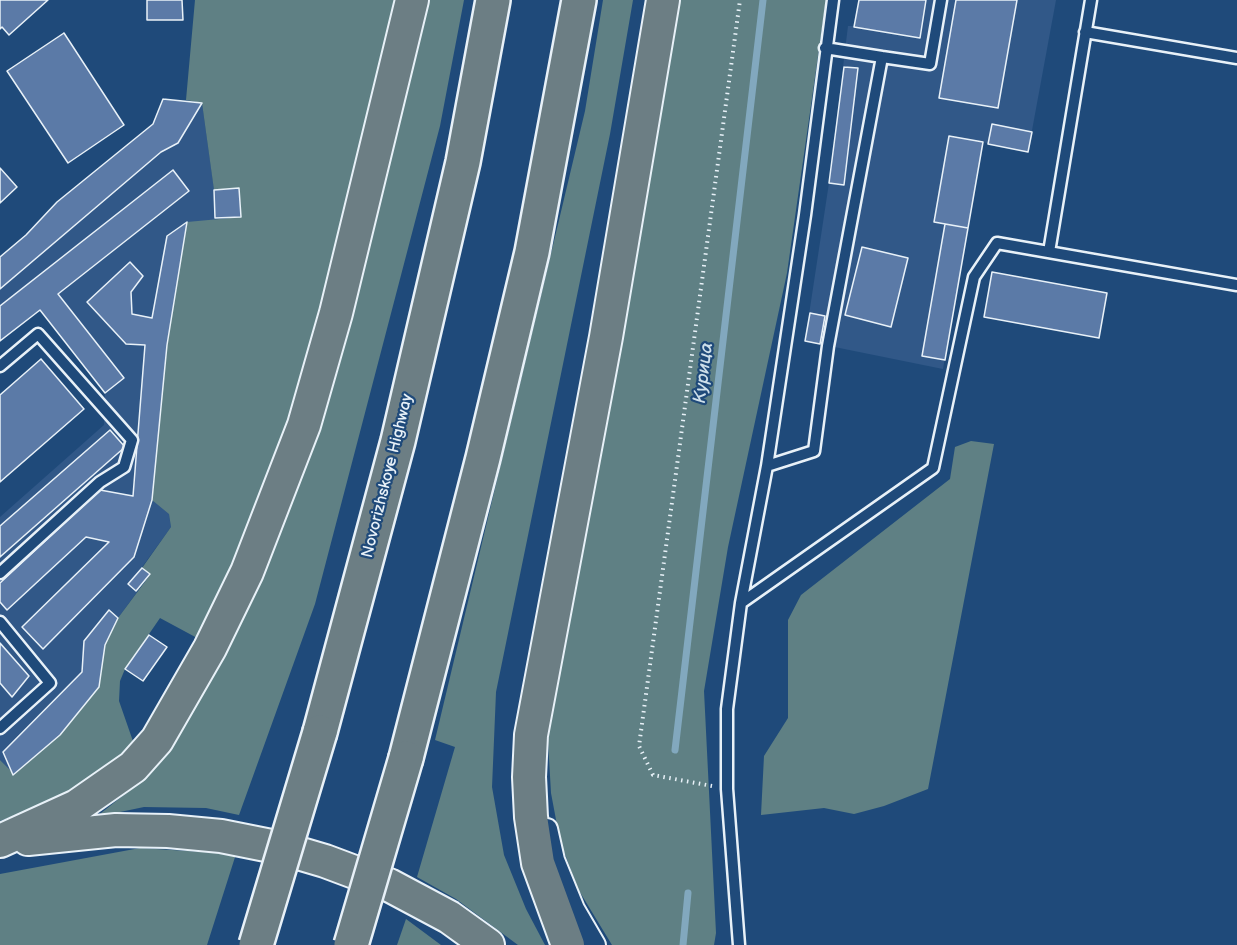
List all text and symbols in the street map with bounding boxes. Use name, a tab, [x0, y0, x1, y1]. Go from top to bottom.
water label: Курица	[690, 341, 718, 405]
street label: Novorizhskoye Highway	[358, 392, 418, 560]

